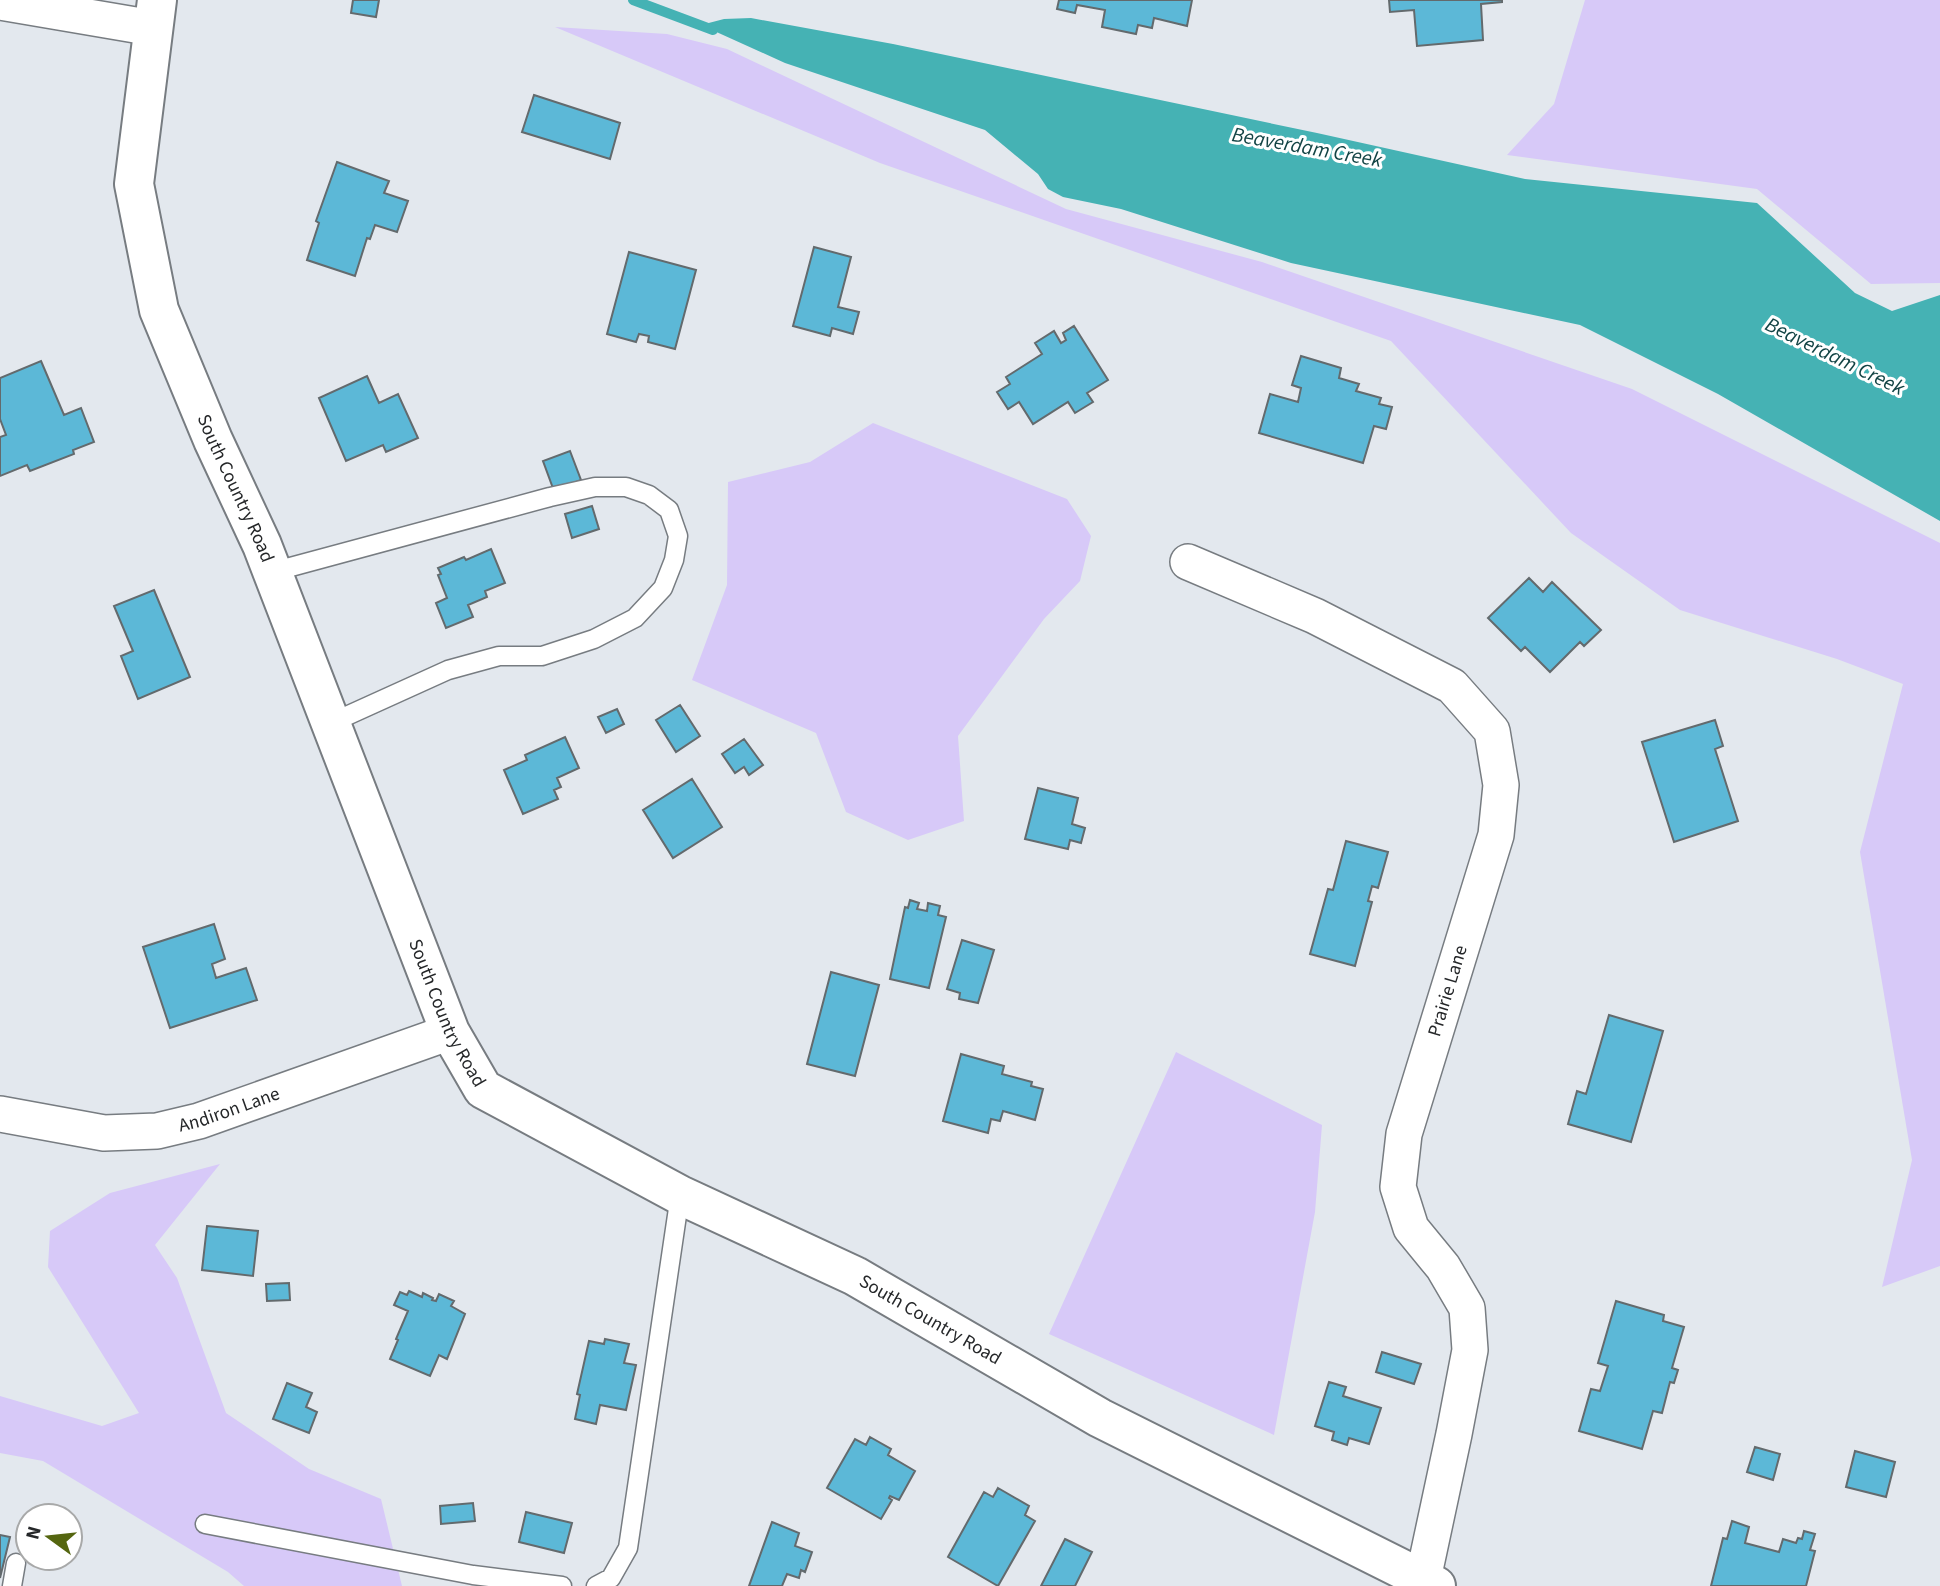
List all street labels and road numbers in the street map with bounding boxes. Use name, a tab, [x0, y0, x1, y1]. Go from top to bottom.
street label: South Country Road	[190, 410, 281, 566]
street label: South Country Road	[402, 935, 493, 1092]
street label: Prairie Lane	[1421, 942, 1475, 1040]
street label: Andiron Lane	[176, 1080, 283, 1139]
street label: South Country Road	[854, 1268, 1006, 1372]

